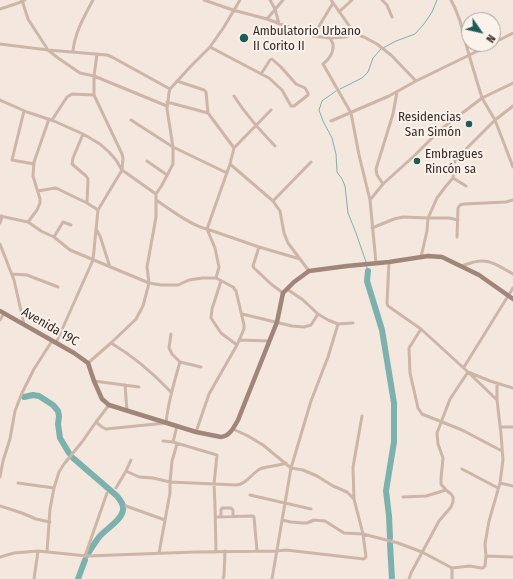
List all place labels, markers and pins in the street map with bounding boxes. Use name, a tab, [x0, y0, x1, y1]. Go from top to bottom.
place label: Ambulatorio Urbano II Corito II	[253, 23, 361, 54]
marker: Ambulatorio Urbano II Corito II	[238, 32, 250, 44]
place label: Residencias San Simón	[398, 109, 461, 140]
marker: Residencias San Simón	[464, 119, 474, 129]
place label: Embragues Rincón sa	[425, 146, 483, 177]
marker: Embragues Rincón sa	[412, 156, 422, 166]

